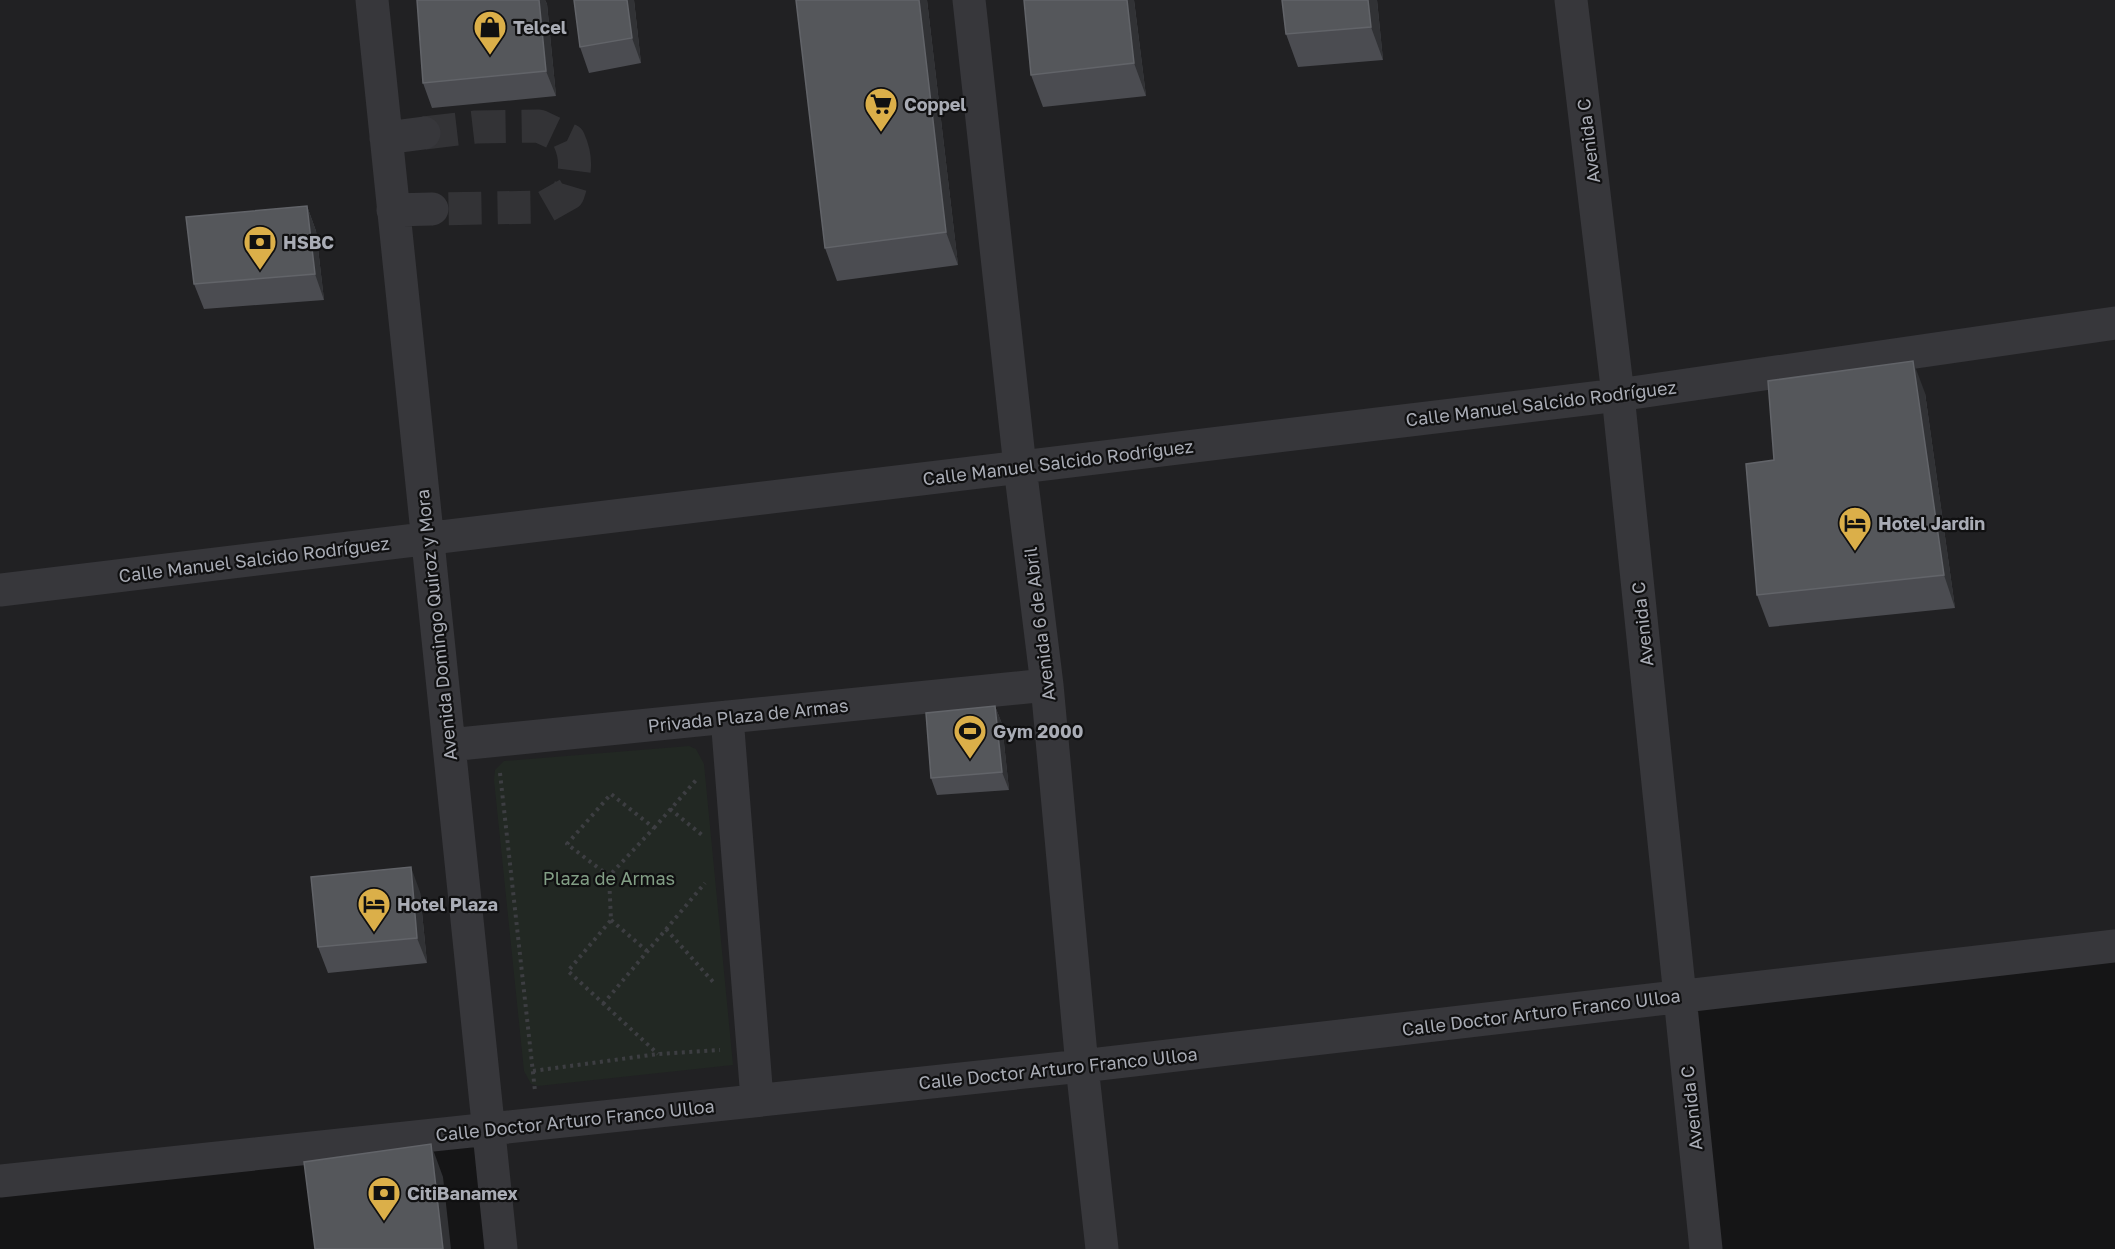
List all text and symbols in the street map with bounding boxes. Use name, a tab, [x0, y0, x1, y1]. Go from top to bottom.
shop icon: Telcel	[472, 9, 508, 56]
place label: Telcel	[513, 16, 567, 38]
supermarket icon: Coppel	[863, 86, 899, 133]
place label: Coppel	[904, 93, 966, 115]
street label: Avenida C	[1572, 97, 1604, 185]
bank icon: HSBC	[242, 224, 278, 271]
place label: HSBC	[283, 231, 334, 253]
street label: Calle Manuel Salcido Rodríguez	[1404, 375, 1678, 431]
street label: Calle Manuel Salcido Rodríguez	[921, 434, 1195, 490]
street label: Avenida Domingo Quiroz y Mora	[411, 488, 461, 762]
hotel icon: Hotel Jardin	[1837, 505, 1873, 552]
place label: Hotel Jardin	[1878, 512, 1985, 534]
street label: Calle Manuel Salcido Rodríguez	[117, 531, 391, 587]
street label: Avenida 6 de Abril	[1019, 546, 1059, 702]
street label: Avenida C	[1627, 581, 1657, 667]
street label: Privada Plaza de Armas	[647, 694, 849, 736]
sports icon: Gym 2000	[952, 713, 988, 760]
place label: Gym 2000	[993, 720, 1083, 742]
park label: Plaza de Armas	[543, 867, 675, 889]
hotel icon: Hotel Plaza	[356, 886, 392, 933]
place label: Hotel Plaza	[397, 893, 498, 915]
street label: Calle Doctor Arturo Franco Ulloa	[1400, 984, 1682, 1040]
street label: Calle Doctor Arturo Franco Ulloa	[917, 1042, 1199, 1094]
street label: Avenida C	[1676, 1065, 1706, 1151]
street label: Calle Doctor Arturo Franco Ulloa	[434, 1094, 716, 1146]
bank icon: CitiBanamex	[366, 1175, 402, 1222]
place label: CitiBanamex	[407, 1182, 518, 1204]

